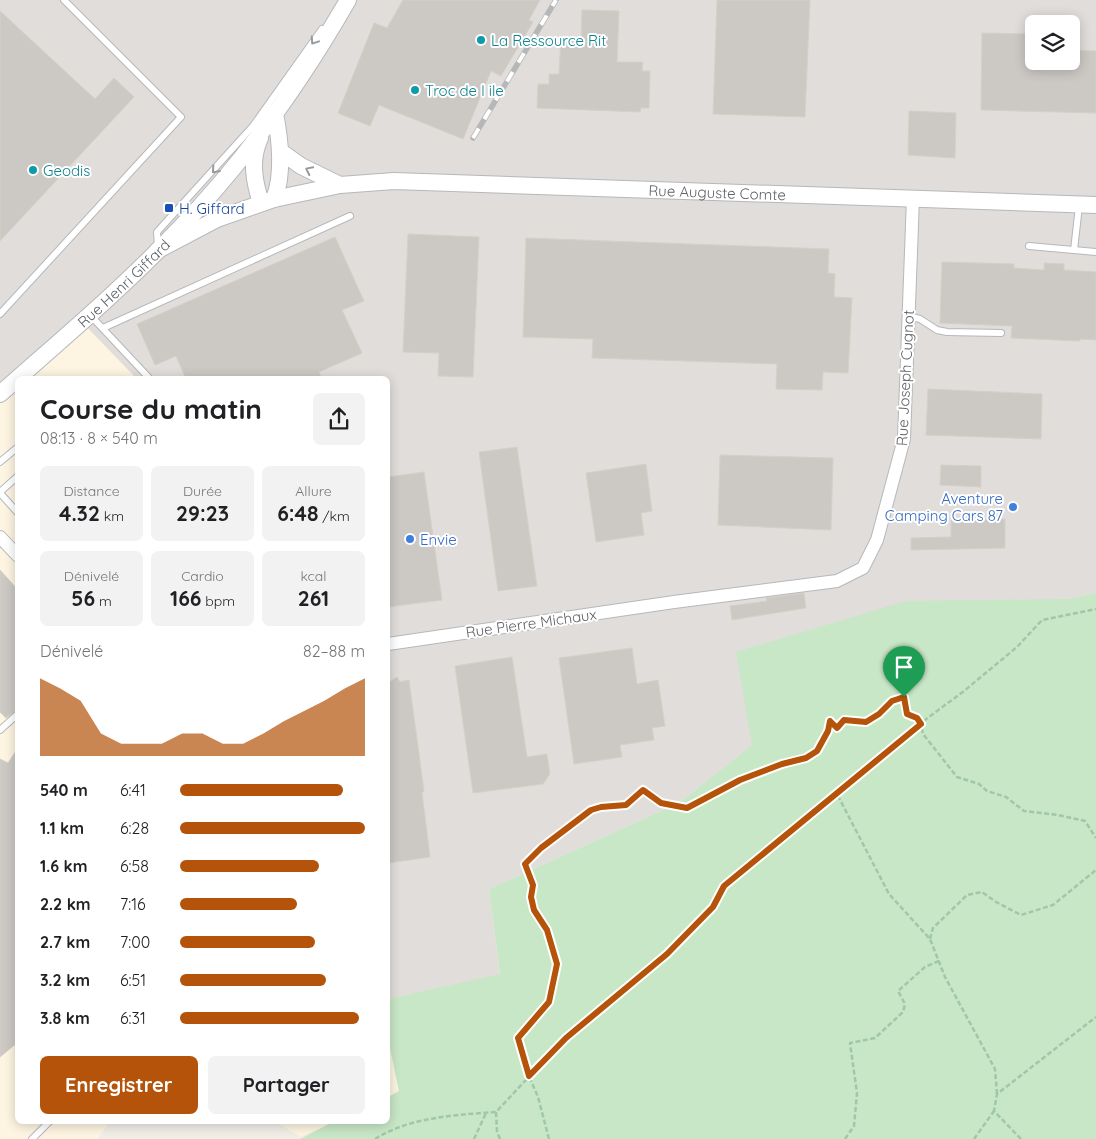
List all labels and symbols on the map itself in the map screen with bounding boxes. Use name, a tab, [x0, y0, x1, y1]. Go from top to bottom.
place label: La Ressource Rit	[491, 31, 606, 50]
marker: La Ressource Rit	[475, 34, 487, 46]
one-way arrow	[310, 36, 320, 45]
place label: Troc de l ile	[425, 81, 504, 100]
marker: Troc de l ile	[409, 84, 421, 96]
place label: Geodis	[43, 161, 90, 180]
marker: Geodis	[27, 164, 39, 176]
one-way arrow	[211, 164, 220, 173]
one-way arrow	[305, 166, 314, 176]
street label: Rue Auguste Comte	[648, 180, 786, 204]
place label: H. Giffard	[179, 199, 245, 218]
marker: H. Giffard	[163, 202, 175, 214]
street label: Rue Henri Giffard	[73, 235, 174, 331]
street label: Rue Joseph Cugnot	[892, 309, 918, 447]
place label: Aventure Camping Cars 87	[885, 489, 1003, 525]
marker: Aventure Camping Cars 87	[1007, 501, 1019, 513]
place label: Envie	[420, 530, 457, 549]
marker: Envie	[404, 533, 416, 545]
street label: Rue Pierre Michaux	[464, 604, 598, 642]
pin	[883, 646, 925, 697]

